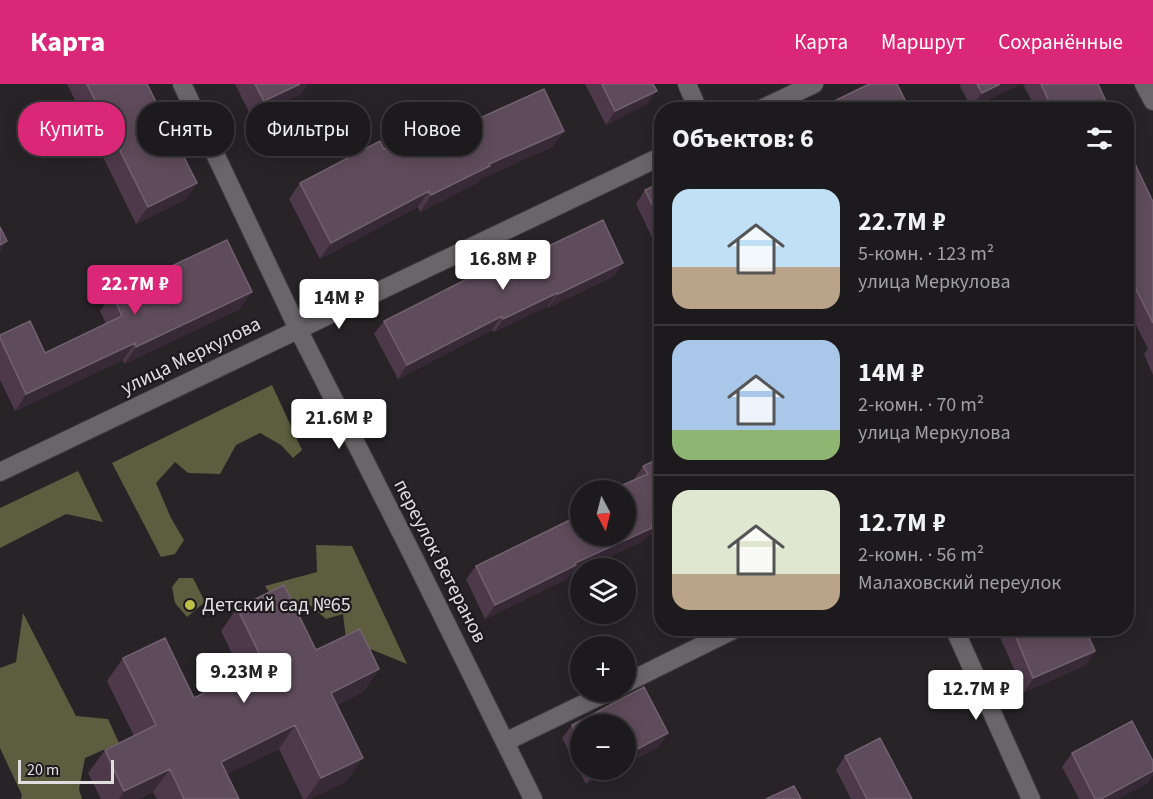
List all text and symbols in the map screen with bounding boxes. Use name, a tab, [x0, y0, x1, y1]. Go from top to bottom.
text: Карта	[30, 22, 105, 62]
text: Карта	[794, 27, 848, 57]
text: Маршрут	[881, 27, 965, 57]
text: Сохранённые	[998, 27, 1123, 57]
chip: Купить	[18, 102, 125, 156]
chip: Снять	[137, 102, 234, 156]
chip: Фильтры	[246, 102, 370, 156]
chip: Новое	[382, 102, 482, 156]
text: Объектов: 6	[672, 120, 814, 157]
icon: filters	[1083, 122, 1116, 155]
text: 22.7M ₽	[858, 203, 946, 240]
icon: home	[720, 213, 792, 285]
pin: 16.8M ₽	[448, 240, 558, 291]
text: 5-комн. · 123 m²	[858, 240, 994, 268]
text: 16.8M ₽	[469, 245, 537, 273]
pin: 22.7M ₽	[80, 265, 190, 316]
text: улица Меркулова	[858, 268, 1011, 296]
text: 22.7M ₽	[101, 270, 169, 298]
pin: 14M ₽	[297, 279, 381, 330]
text: 14M ₽	[314, 284, 364, 312]
street label: улица Меркулова	[116, 310, 266, 402]
text: 14M ₽	[858, 354, 924, 391]
icon: home	[720, 364, 792, 436]
text: 2-комн. · 70 m²	[858, 391, 984, 419]
pin: 21.6M ₽	[284, 399, 394, 450]
text: 21.6M ₽	[305, 404, 373, 432]
text: улица Меркулова	[858, 419, 1011, 447]
street label: переулок Ветеранов	[387, 474, 493, 648]
north arrow	[570, 480, 636, 546]
map controls	[570, 480, 636, 780]
text: 12.7M ₽	[858, 504, 946, 541]
icon: home	[720, 514, 792, 586]
text: 2-комн. · 56 m²	[858, 541, 984, 569]
button: layers	[570, 558, 636, 624]
text: Малаховский переулок	[858, 569, 1061, 597]
place label: Детский сад №65	[202, 591, 351, 619]
marker: Детский сад №65	[183, 598, 197, 612]
button: +	[570, 636, 636, 702]
pin: 9.23M ₽	[189, 653, 299, 704]
text: 9.23M ₽	[210, 658, 278, 686]
pin: 12.7M ₽	[921, 670, 1031, 721]
text: 12.7M ₽	[942, 675, 1010, 703]
button: −	[570, 714, 636, 780]
scale bar	[18, 757, 114, 784]
text: 20 m	[27, 759, 59, 781]

